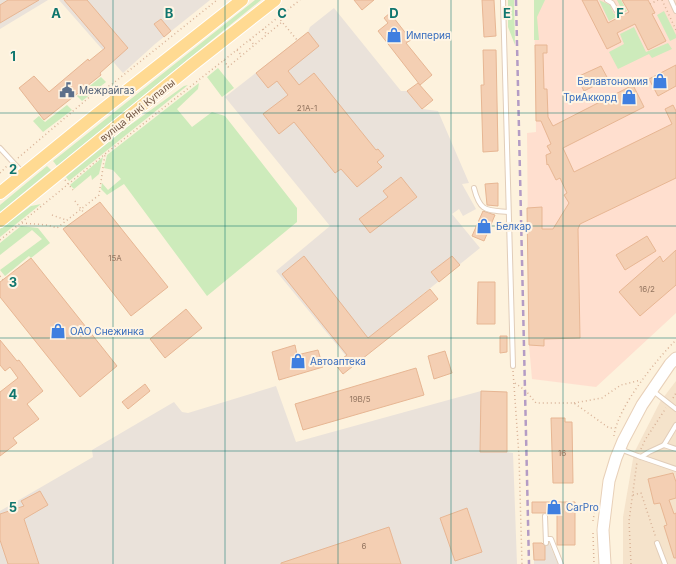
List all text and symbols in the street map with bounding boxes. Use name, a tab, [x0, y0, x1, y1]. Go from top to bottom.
text: A	[51, 5, 61, 21]
text: B	[165, 5, 174, 21]
text: C	[277, 5, 287, 21]
text: D	[389, 5, 399, 21]
text: E	[503, 5, 511, 21]
text: F	[616, 5, 624, 21]
shop icon: Империя	[385, 26, 403, 44]
place label: Империя	[406, 29, 451, 41]
text: 1	[10, 48, 16, 64]
shop icon: Белавтономия	[651, 72, 669, 90]
place label: Белавтономия	[577, 75, 648, 87]
street label: вуліца Янкі Купалы	[97, 76, 177, 144]
public building icon: Межрайгаз	[58, 81, 76, 99]
place label: Межрайгаз	[79, 84, 134, 96]
shop icon: ТриАккорд	[620, 88, 638, 106]
place label: ТриАккорд	[563, 91, 617, 103]
house number: 21А-1	[297, 103, 317, 113]
text: 2	[9, 161, 17, 177]
shop icon: Белкар	[475, 217, 493, 235]
place label: Белкар	[496, 220, 531, 232]
house number: 15А	[108, 253, 122, 263]
text: 3	[9, 274, 17, 290]
house number: 16/2	[639, 284, 655, 294]
shop icon: ОАО Снежинка	[49, 322, 67, 340]
place label: ОАО Снежинка	[70, 325, 144, 337]
shop icon: Автоаптека	[289, 352, 307, 370]
place label: Автоаптека	[310, 355, 366, 367]
text: 4	[9, 386, 18, 402]
house number: 19В/5	[349, 394, 371, 404]
house number: 16	[558, 448, 566, 458]
shop icon: CarPro	[545, 498, 563, 516]
text: 5	[9, 499, 17, 515]
place label: CarPro	[566, 501, 599, 513]
house number: 6	[362, 541, 367, 551]

